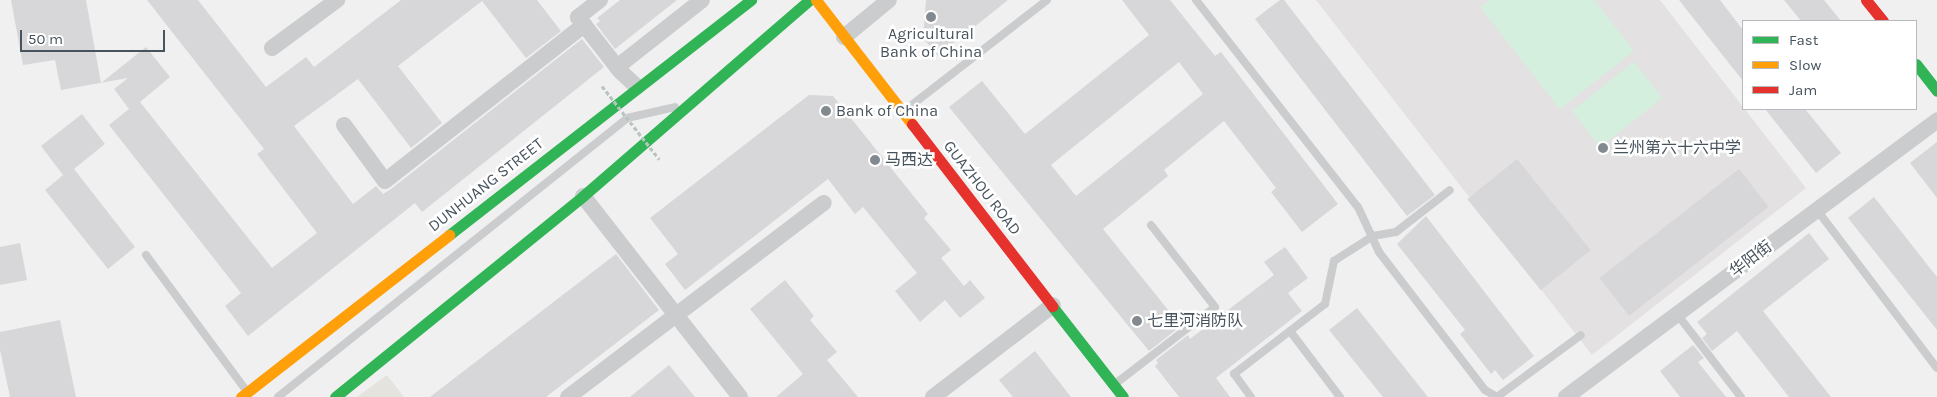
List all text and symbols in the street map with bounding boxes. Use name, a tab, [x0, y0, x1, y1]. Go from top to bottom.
marker: Agricultural Bank of China	[925, 11, 937, 23]
scale bar	[22, 20, 168, 52]
legend	[1742, 20, 1917, 110]
place label: Agricultural Bank of China	[880, 24, 982, 62]
text: 50 m	[28, 30, 63, 48]
text: Fast	[1789, 31, 1818, 49]
text: Slow	[1789, 56, 1821, 74]
text: Jam	[1789, 81, 1817, 99]
place label: Bank of China	[836, 101, 938, 121]
marker: Bank of China	[820, 105, 832, 117]
street label: DUNHUANG STREET	[425, 134, 547, 236]
street label: GUAZHOU ROAD	[939, 137, 1025, 239]
place label: 兰州第六十六中学	[1613, 138, 1741, 158]
marker: 兰州第六十六中学	[1597, 142, 1609, 154]
place label: 马西达	[885, 150, 933, 170]
marker: 马西达	[869, 154, 881, 166]
street label: 华阳街	[1726, 237, 1776, 281]
place label: 七里河消防队	[1147, 311, 1243, 331]
marker: 七里河消防队	[1131, 315, 1143, 327]

